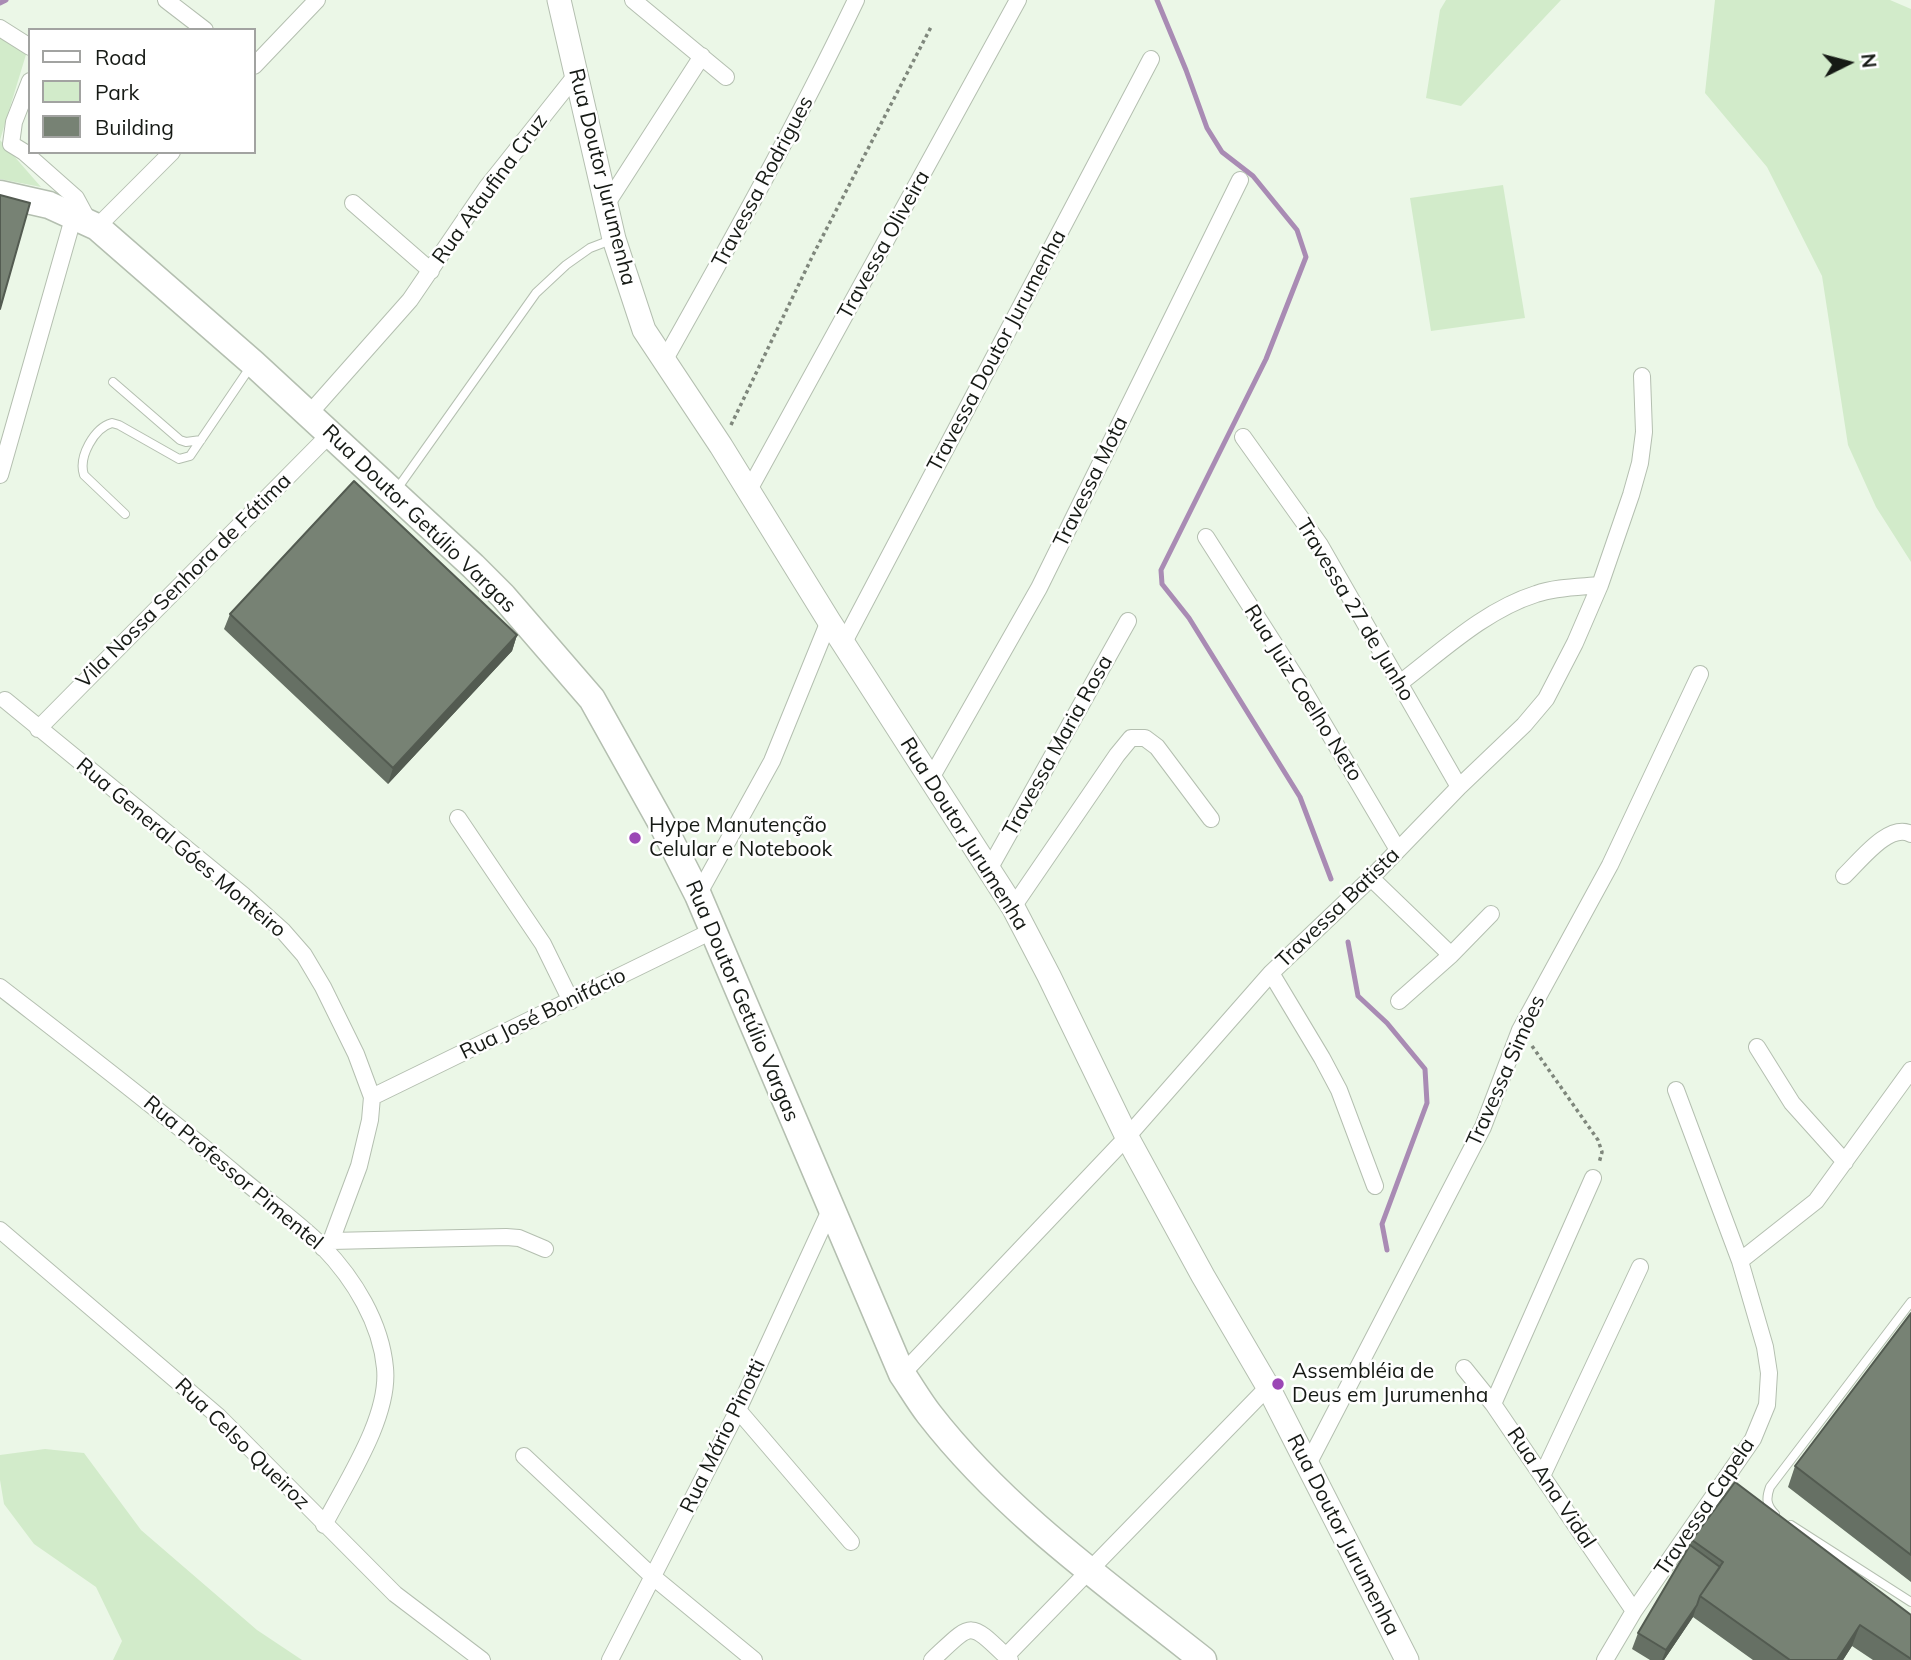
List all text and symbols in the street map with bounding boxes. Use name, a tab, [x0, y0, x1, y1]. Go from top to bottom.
legend	[28, 28, 256, 154]
north arrow	[1813, 28, 1883, 98]
text: Road	[95, 44, 146, 70]
text: N	[1856, 52, 1882, 69]
street label: Rua Doutor Jurumenha	[563, 66, 641, 288]
text: Park	[95, 79, 139, 105]
street label: Travessa Rodrigues	[707, 92, 819, 272]
street label: Rua Ataufina Cruz	[427, 109, 553, 269]
text: Building	[95, 114, 174, 140]
street label: Travessa Oliveira	[833, 166, 935, 324]
street label: Travessa Doutor Jurumenha	[922, 226, 1072, 476]
street label: Travessa Mota	[1048, 413, 1134, 551]
street label: Rua Doutor Getúlio Vargas	[317, 420, 521, 618]
street label: Vila Nossa Senhora de Fátima	[71, 468, 297, 694]
street label: Travessa 27 de Junho	[1291, 514, 1419, 706]
street label: Rua Juiz Coelho Neto	[1238, 600, 1368, 786]
street label: Travessa Maria Rosa	[998, 651, 1118, 841]
street label: Rua Doutor Jurumenha	[894, 733, 1034, 935]
street label: Rua General Góes Monteiro	[71, 753, 291, 943]
place label: Hype Manutenção Celular e Notebook	[649, 813, 832, 863]
marker: Hype Manutenção Celular e Notebook	[627, 830, 643, 846]
street label: Travessa Batista	[1271, 843, 1405, 973]
street label: Rua Doutor Getúlio Vargas	[680, 877, 804, 1125]
street label: Rua José Bonifácio	[456, 963, 630, 1065]
street label: Travessa Simões	[1461, 992, 1551, 1150]
street label: Rua Professor Pimentel	[138, 1091, 328, 1255]
street label: Rua Mário Pinotti	[675, 1355, 771, 1517]
place label: Assembléia de Deus em Jurumenha	[1292, 1359, 1488, 1409]
street label: Rua Celso Queiroz	[169, 1373, 315, 1515]
marker: Assembléia de Deus em Jurumenha	[1270, 1376, 1286, 1392]
street label: Rua Ana Vidal	[1501, 1423, 1601, 1553]
street label: Rua Doutor Jurumenha	[1281, 1430, 1405, 1640]
street label: Travessa Capela	[1650, 1433, 1760, 1581]

